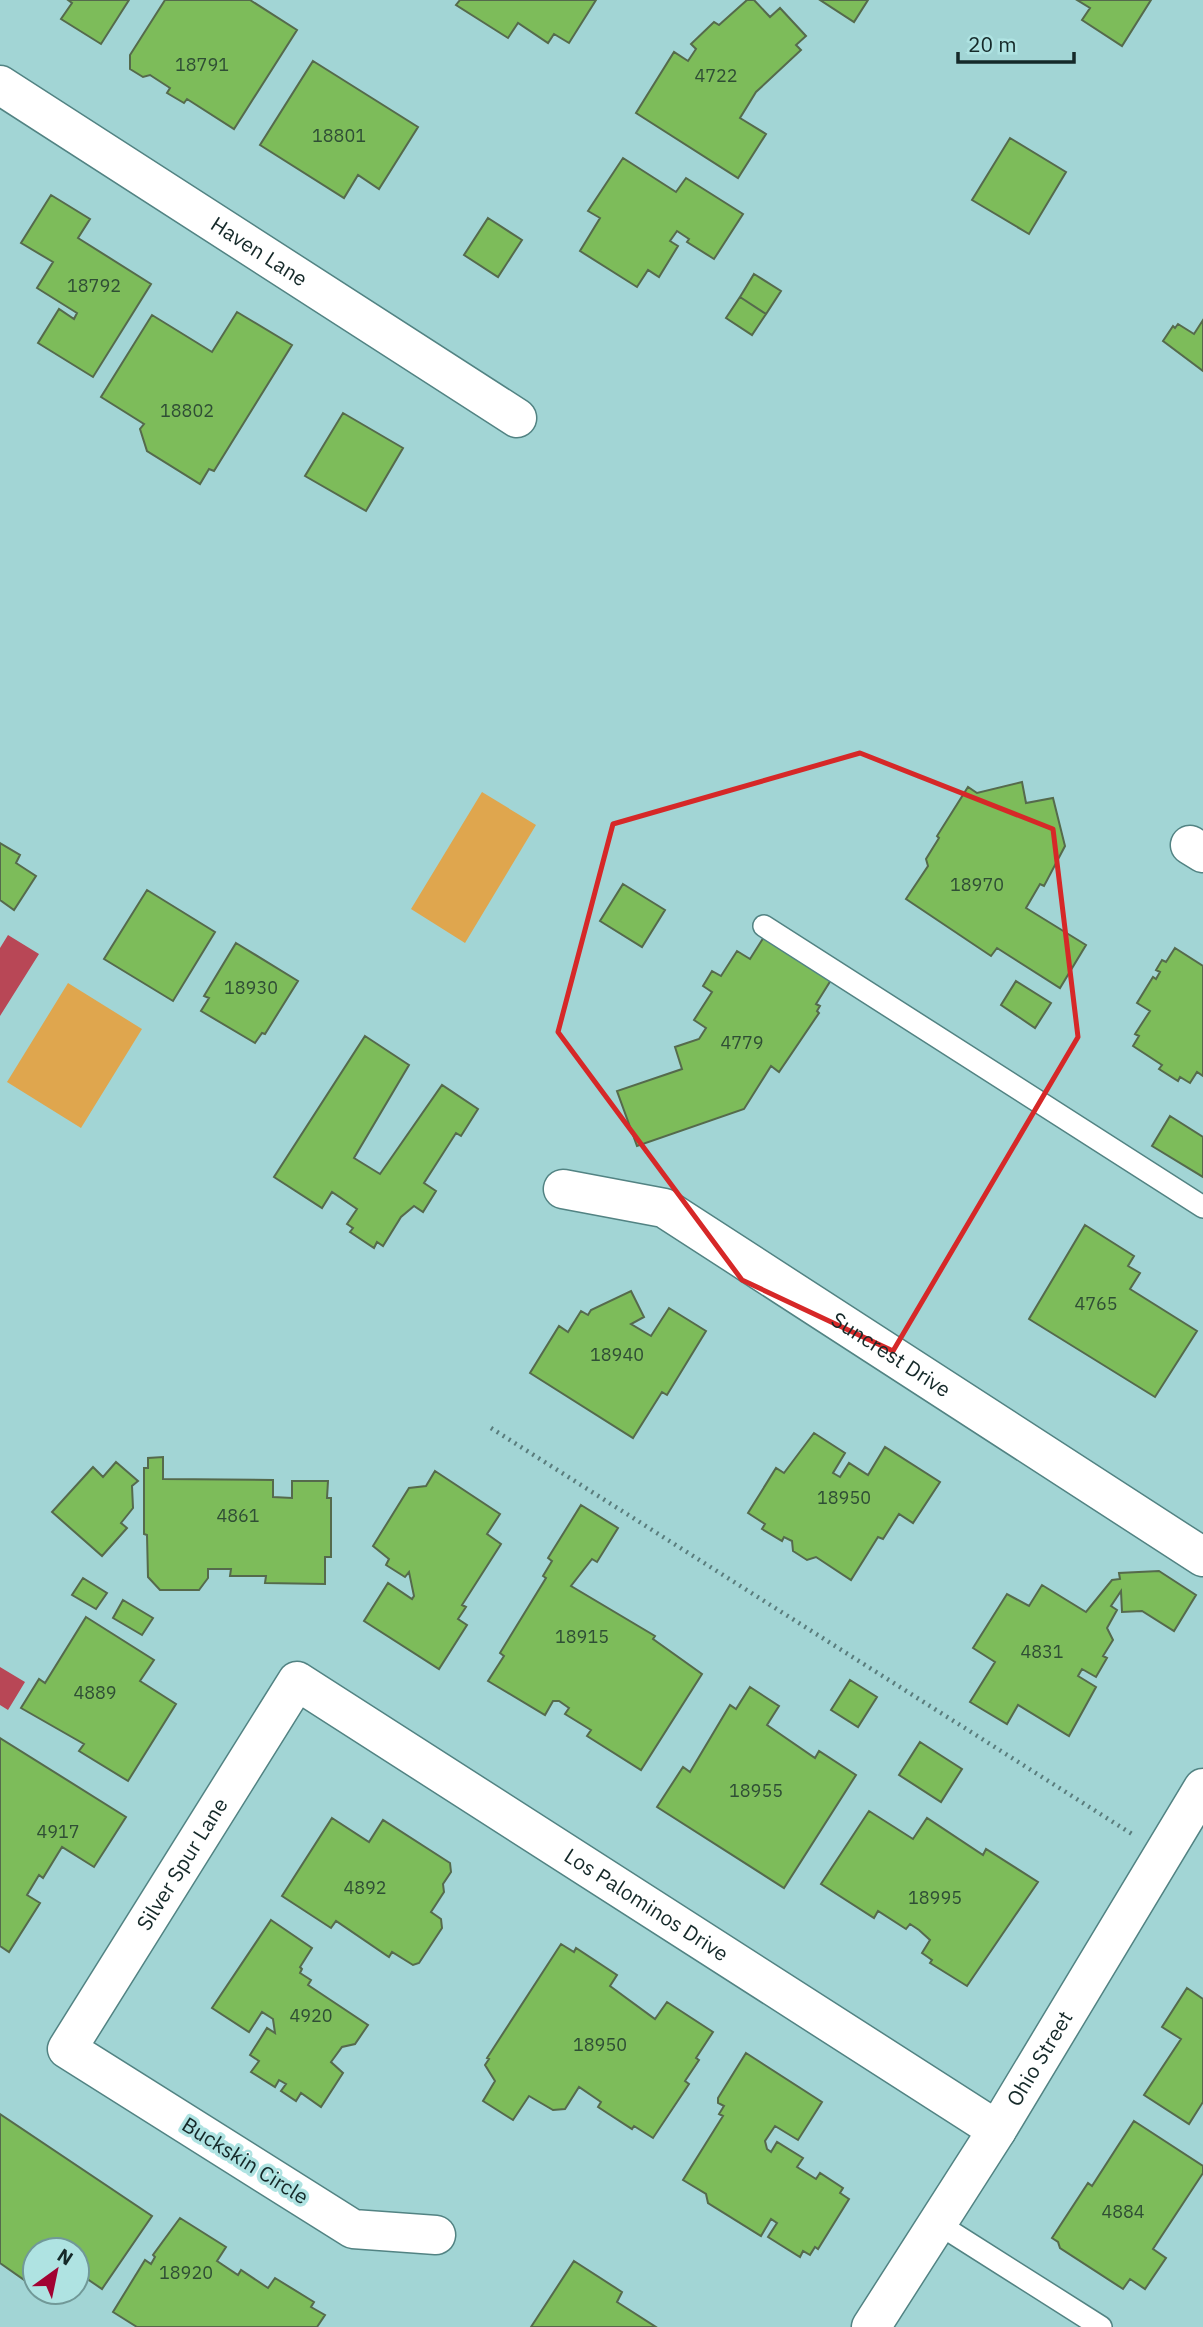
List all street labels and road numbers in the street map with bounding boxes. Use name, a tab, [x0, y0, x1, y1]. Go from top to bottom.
street label: Haven Lane	[206, 209, 313, 292]
street label: Suncrest Drive	[826, 1305, 956, 1403]
street label: Silver Spur Lane	[130, 1792, 234, 1935]
street label: Los Palominos Drive	[559, 1841, 734, 1967]
street label: Ohio Street	[1000, 2005, 1078, 2111]
street label: Buckskin Circle	[177, 2110, 314, 2210]

